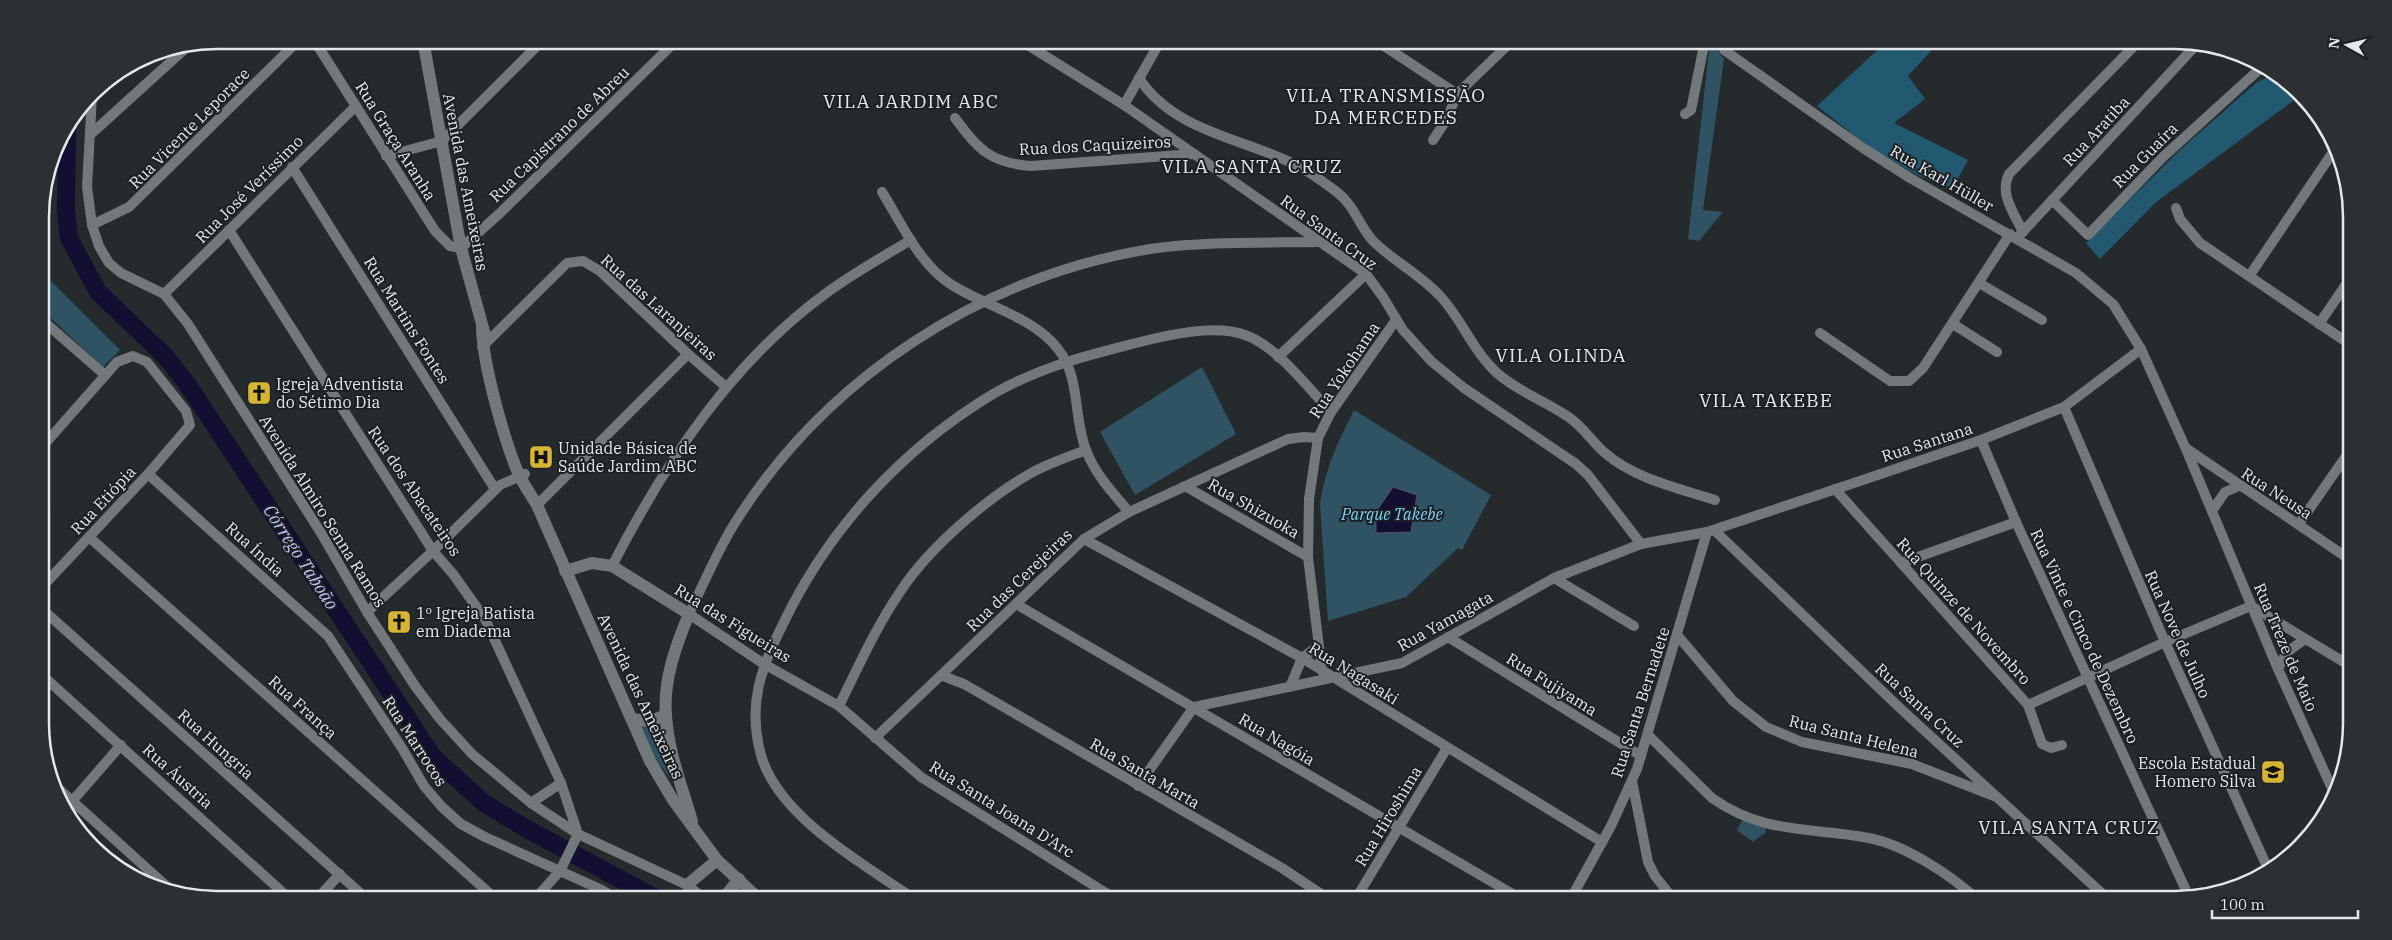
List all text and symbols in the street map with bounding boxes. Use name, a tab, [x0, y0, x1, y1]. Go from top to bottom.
north arrow	[2322, 20, 2372, 70]
text: N	[2324, 36, 2344, 50]
street label: Rua Capistrano de Abreu	[485, 62, 633, 206]
street label: Rua Vicente Leporace	[124, 63, 254, 193]
street label: Rua Graça Aranha	[351, 78, 441, 205]
district label: VILA TRANSMISSÃO DA MERCEDES	[1286, 83, 1486, 129]
district label: VILA JARDIM ABC	[823, 89, 999, 113]
street label: Avenida das Ameixeiras	[439, 91, 493, 273]
street label: Rua Aratiba	[2058, 92, 2134, 170]
street label: Rua Guaíra	[2108, 118, 2182, 192]
street label: Rua José Veríssimo	[191, 131, 307, 247]
street label: Rua dos Caquizeiros	[1018, 131, 1172, 159]
street label: Rua Karl Hüller	[1887, 140, 1997, 216]
district label: VILA SANTA CRUZ	[1161, 154, 1343, 178]
street label: Rua Santa Cruz	[1277, 190, 1381, 274]
street label: Rua das Laranjeiras	[597, 250, 721, 364]
street label: Rua Martins Fontes	[360, 253, 454, 387]
street label: Rua Yokohama	[1304, 318, 1384, 422]
district label: VILA OLINDA	[1495, 343, 1627, 367]
place label: Igreja Adventista do Sétimo Dia	[276, 374, 404, 412]
church icon: Igreja Adventista do Sétimo Dia	[246, 380, 272, 406]
district label: VILA TAKEBE	[1699, 388, 1833, 412]
street label: Avenida Almiro Senna Ramos	[255, 411, 391, 611]
street label: Rua Santana	[1879, 418, 1975, 466]
street label: Rua dos Abacateiros	[364, 422, 466, 560]
place label: Unidade Básica de Saúde Jardim ABC	[558, 438, 697, 476]
hospital icon: Unidade Básica de Saúde Jardim ABC	[528, 444, 554, 470]
street label: Rua Etiópia	[66, 461, 140, 538]
street label: Rua Neusa	[2238, 463, 2316, 523]
street label: Rua Shizuoka	[1205, 474, 1304, 542]
water label: Córrego Taboão	[258, 500, 344, 614]
park label: Parque Takebe	[1340, 504, 1443, 524]
street label: Rua Índia	[221, 517, 289, 581]
street label: Rua das Cerejeiras	[962, 524, 1076, 636]
street label: Rua Vinte e Cinco de Dezembro	[2026, 525, 2144, 747]
street label: Rua Quinze de Novembro	[1893, 533, 2035, 689]
street label: Rua Nove de Julho	[2141, 567, 2215, 701]
street label: Rua das Figueiras	[671, 579, 795, 667]
street label: Rua Treze de Maio	[2250, 580, 2322, 714]
street label: Rua Yamagata	[1394, 586, 1497, 656]
place label: 1º Igreja Batista em Diadema	[416, 603, 535, 641]
church icon: 1º Igreja Batista em Diadema	[386, 609, 412, 635]
street label: Avenida das Ameixeiras	[594, 610, 688, 782]
street label: Rua Santa Bernadete	[1606, 624, 1674, 780]
street label: Rua Nagasaki	[1305, 637, 1403, 709]
street label: Rua Fujiyama	[1503, 648, 1601, 720]
street label: Rua Santa Cruz	[1871, 658, 1969, 752]
street label: Rua França	[264, 671, 342, 743]
street label: Rua Marrocos	[378, 692, 452, 790]
street label: Rua Hungria	[174, 705, 258, 783]
street label: Rua Nagóia	[1235, 708, 1319, 770]
street label: Rua Santa Helena	[1787, 710, 1921, 762]
street label: Rua Santa Marta	[1086, 733, 1204, 813]
street label: Rua Áustria	[139, 738, 218, 813]
place label: Escola Estadual Homero Silva	[2138, 753, 2256, 791]
street label: Rua Santa Joana D'Arc	[926, 756, 1078, 862]
school or university icon: Escola Estadual Homero Silva	[2260, 759, 2286, 785]
street label: Rua Hiroshima	[1350, 762, 1426, 870]
district label: VILA SANTA CRUZ	[1978, 815, 2160, 839]
scale bar	[2212, 888, 2358, 920]
text: 100 m	[2220, 895, 2265, 914]

